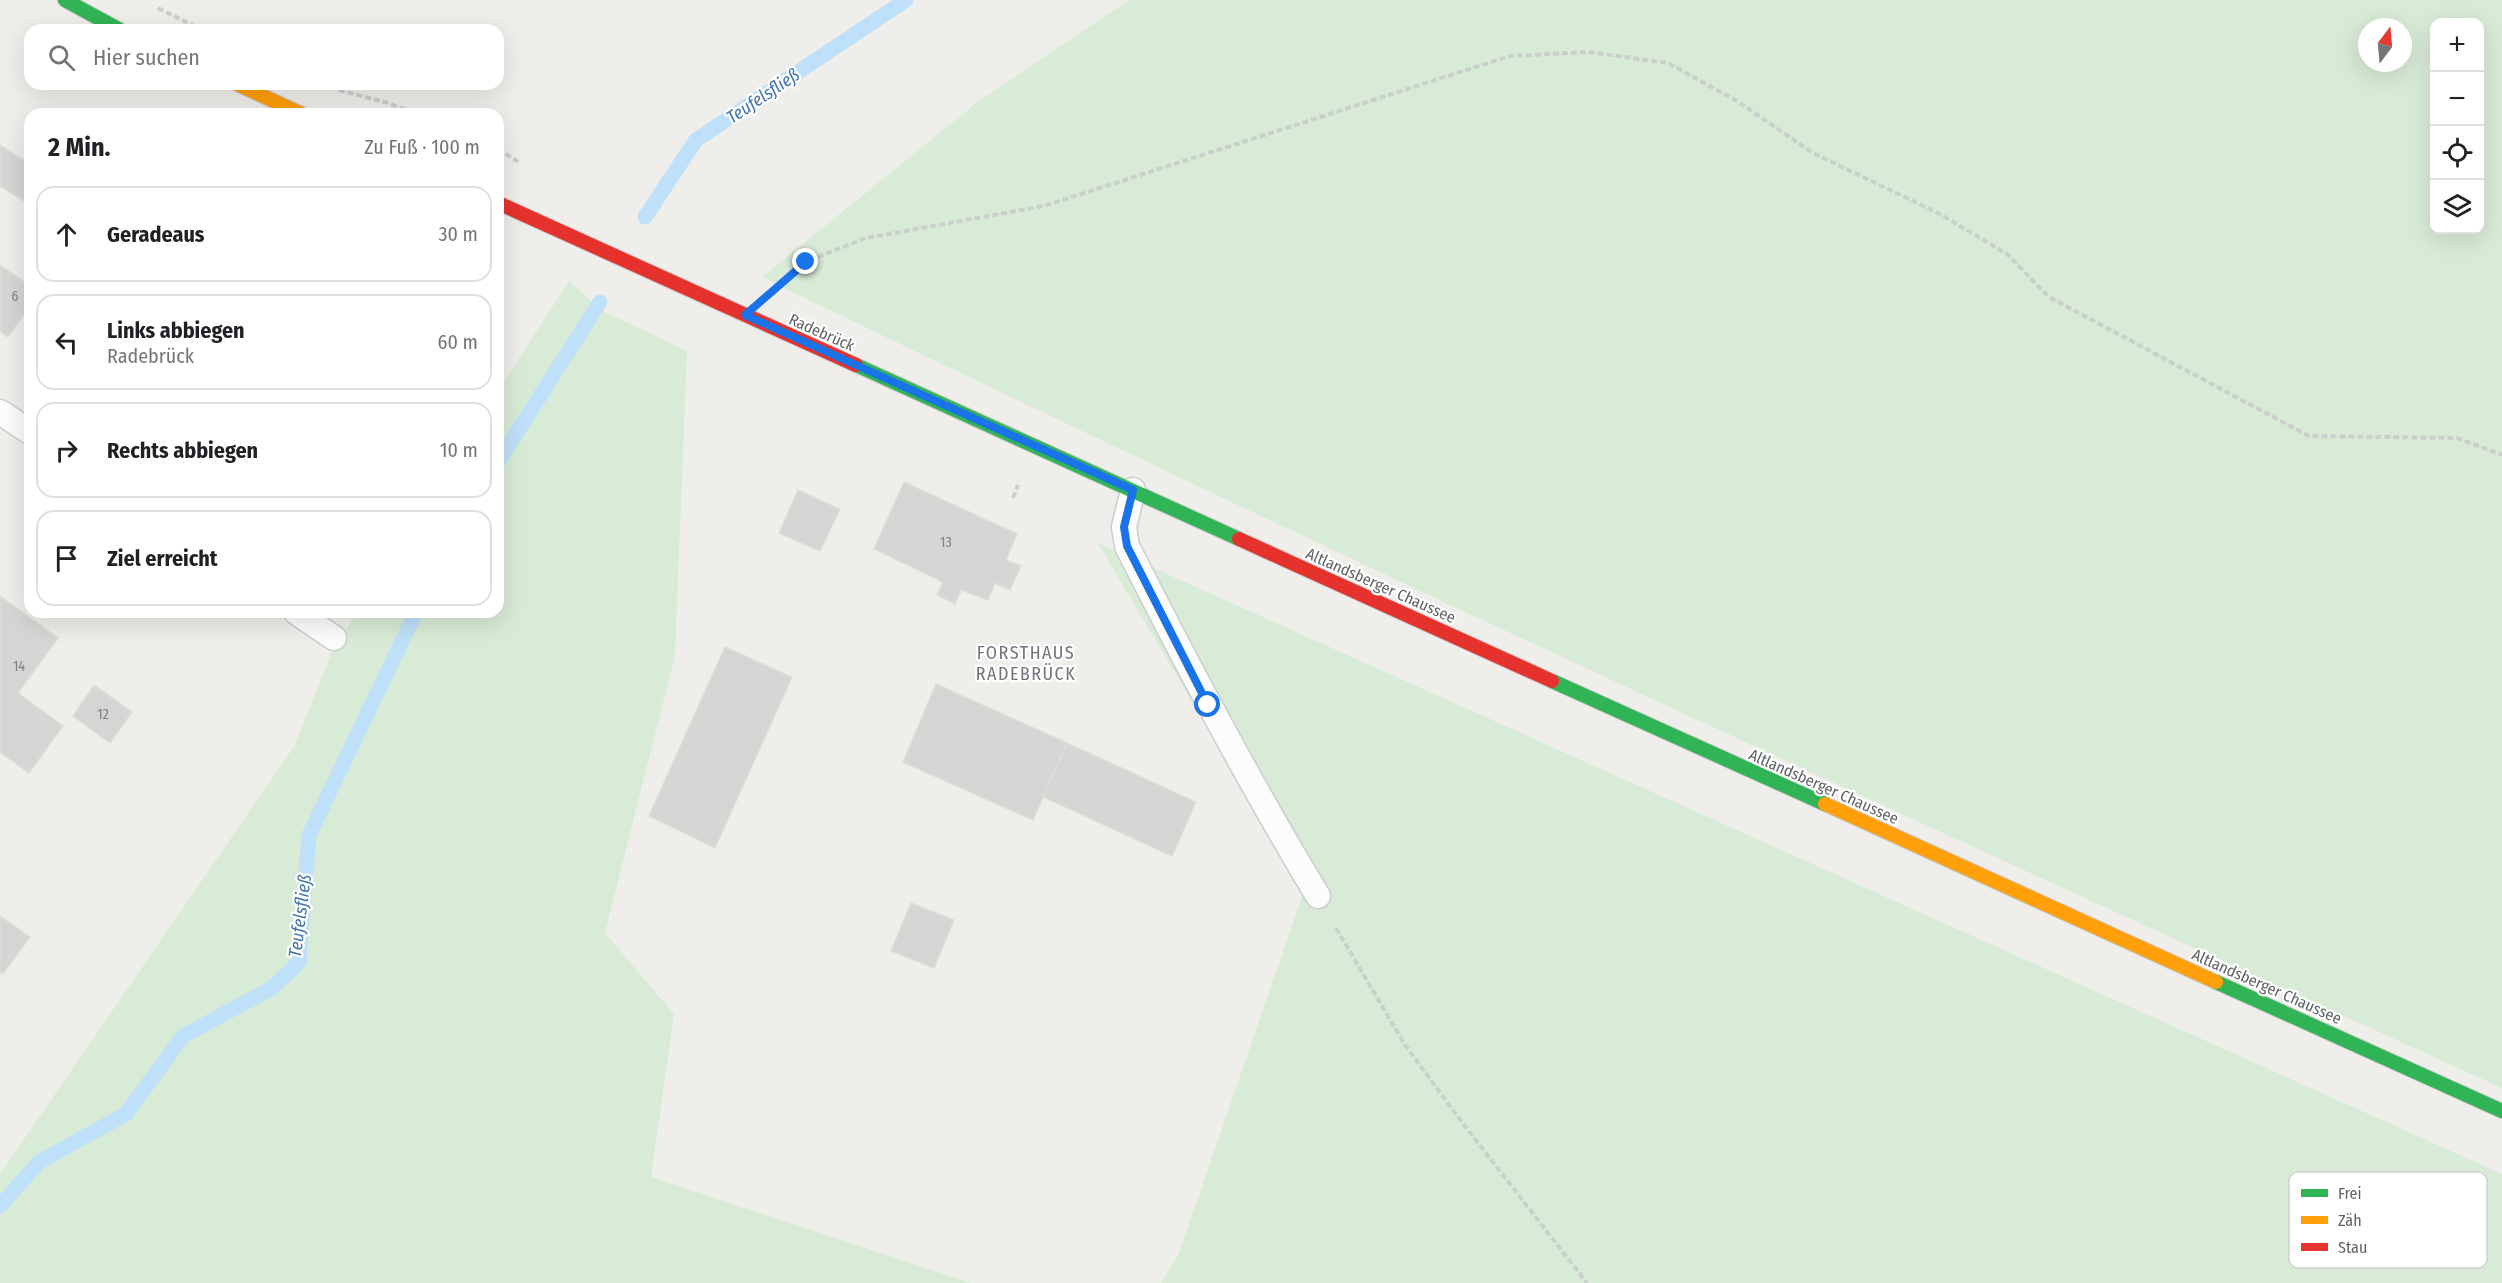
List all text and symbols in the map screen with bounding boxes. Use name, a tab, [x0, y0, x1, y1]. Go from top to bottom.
north arrow	[2358, 18, 2412, 72]
map controls	[2430, 18, 2484, 234]
button: +	[2430, 18, 2484, 72]
search box	[24, 24, 504, 90]
icon: search	[45, 41, 78, 74]
text: Hier suchen	[93, 44, 200, 71]
water label: Teufelsfließ	[722, 64, 804, 128]
button: −	[2430, 72, 2484, 126]
button: locate	[2430, 126, 2484, 180]
text: 2 Min.	[48, 132, 110, 163]
text: Zu Fuß · 100 m	[364, 135, 480, 159]
button: layers	[2430, 180, 2484, 234]
icon: ahead	[50, 218, 83, 251]
text: Geradeaus	[107, 221, 204, 248]
text: 30 m	[438, 222, 478, 246]
route end	[792, 248, 818, 274]
house number: 6	[12, 288, 19, 305]
street label: Radebrück	[786, 310, 858, 356]
text: Links abbiegen	[107, 317, 245, 344]
icon: left	[50, 326, 83, 359]
text: 60 m	[438, 330, 478, 354]
text: Radebrück	[107, 344, 194, 368]
icon: right	[50, 434, 83, 467]
text: Rechts abbiegen	[107, 437, 258, 464]
text: 10 m	[440, 438, 478, 462]
house number: 13	[940, 534, 952, 551]
icon: arrive	[50, 542, 83, 575]
street label: Altlandsberger Chaussee	[1303, 544, 1459, 627]
text: Ziel erreicht	[107, 545, 218, 572]
district label: FORSTHAUS RADEBRÜCK	[976, 642, 1076, 685]
house number: 14	[13, 658, 25, 675]
route start	[1194, 691, 1220, 717]
house number: 12	[97, 706, 109, 723]
street label: Altlandsberger Chaussee	[1746, 745, 1902, 828]
water label: Teufelsfließ	[284, 873, 316, 959]
street label: Altlandsberger Chaussee	[2189, 945, 2345, 1028]
legend	[2289, 1172, 2487, 1268]
text: Frei	[2338, 1184, 2362, 1203]
text: Zäh	[2338, 1211, 2362, 1230]
text: Stau	[2338, 1238, 2367, 1257]

